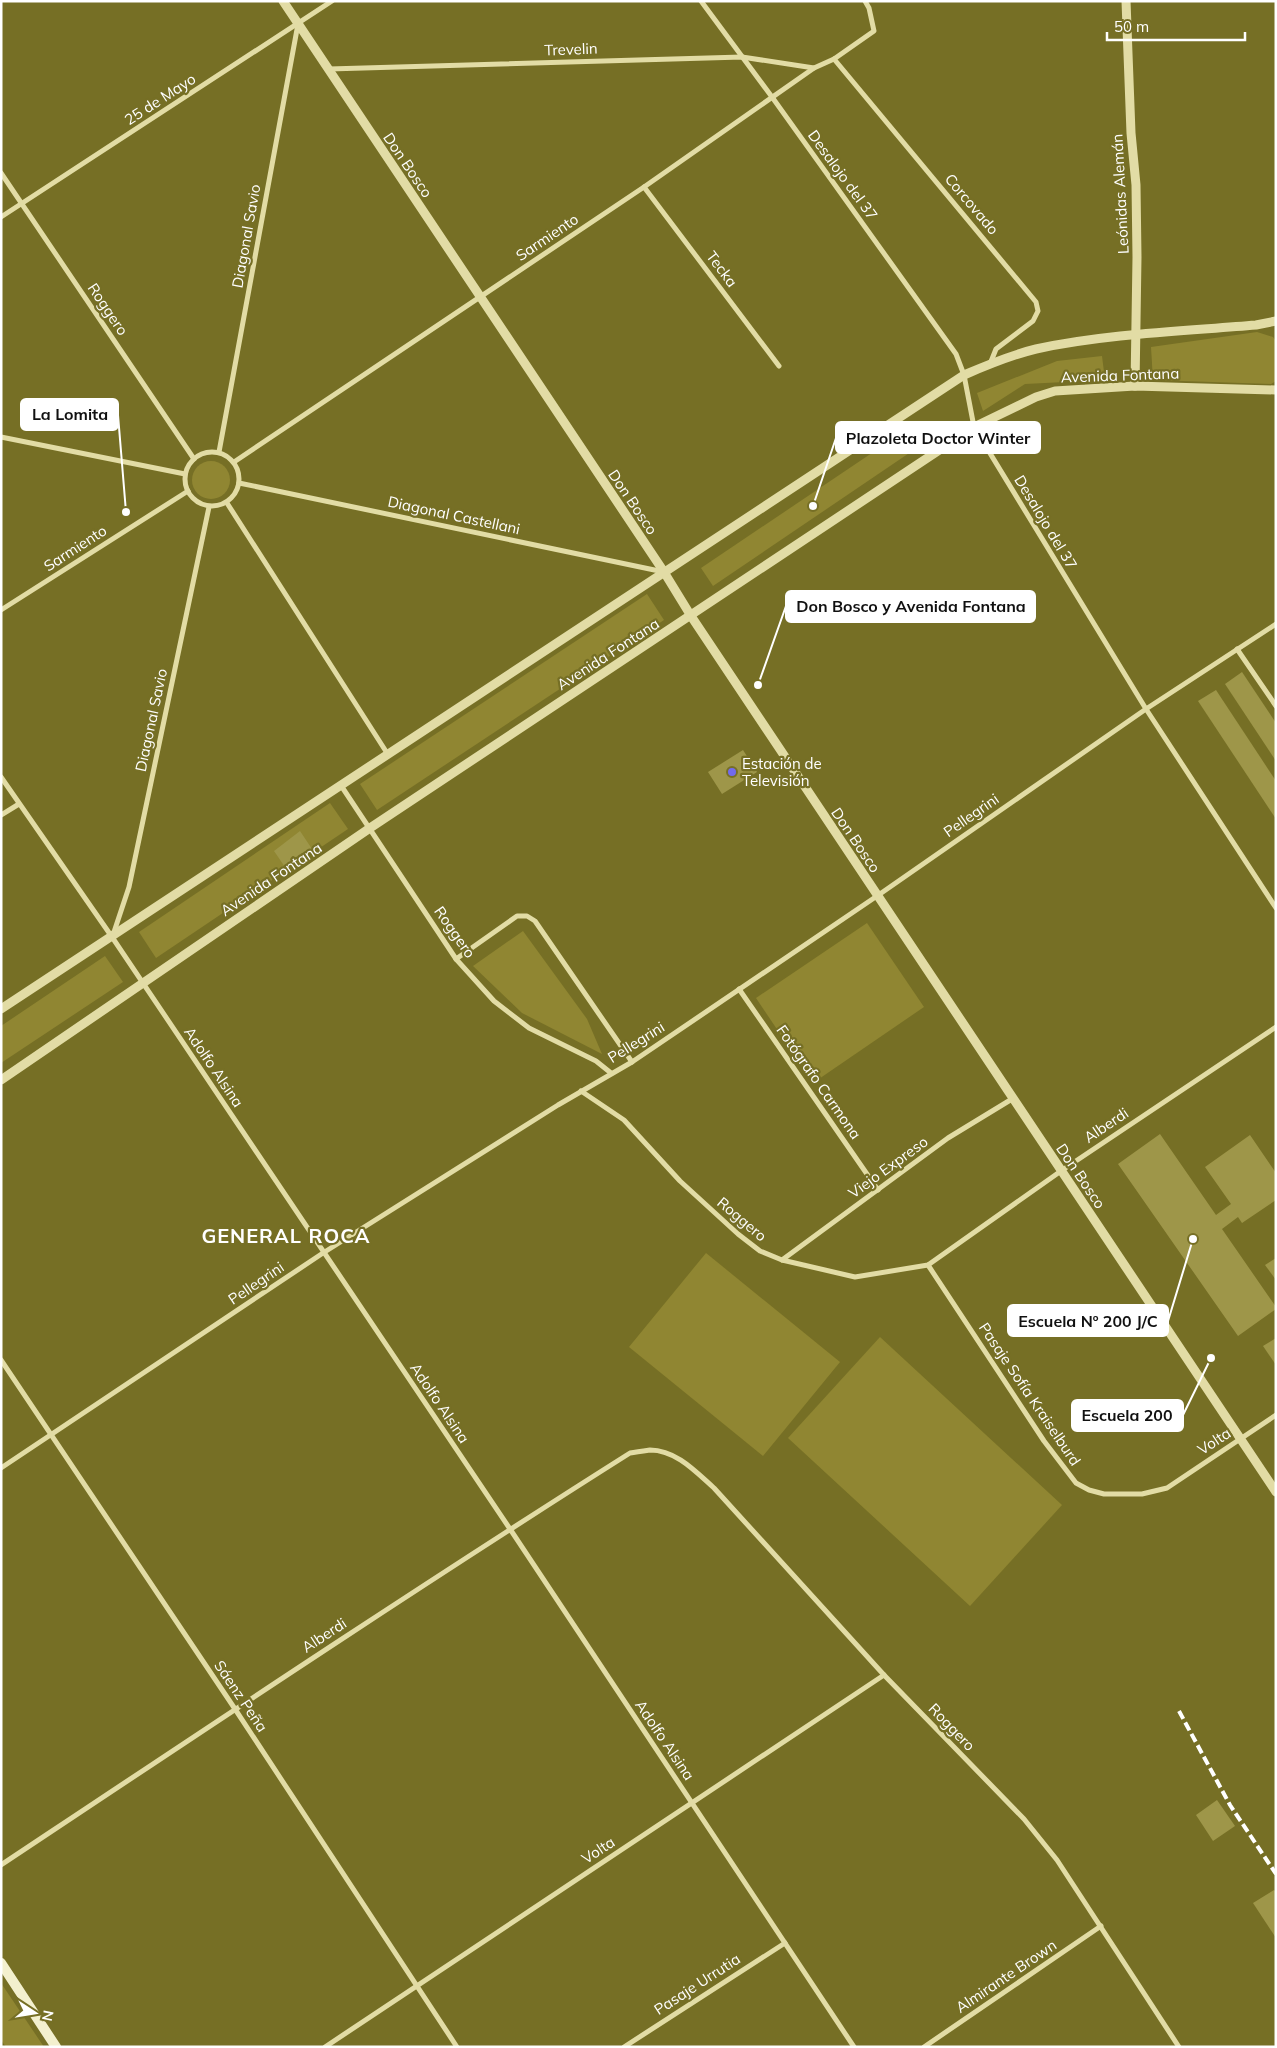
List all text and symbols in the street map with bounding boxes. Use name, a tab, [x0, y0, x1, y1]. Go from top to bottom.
scale bar	[1107, 10, 1244, 42]
text: 50 m	[1114, 17, 1149, 36]
street label: Trevelin	[544, 39, 598, 59]
street label: 25 de Mayo	[121, 69, 199, 129]
street label: Desalojo del 37	[804, 126, 882, 224]
street label: Don Bosco	[379, 129, 437, 201]
street label: Leónidas Alemán	[1107, 133, 1133, 255]
street label: Corcovado	[941, 170, 1003, 238]
street label: Diagonal Savio	[228, 183, 264, 289]
street label: Sarmiento	[512, 209, 582, 265]
street label: Tecka	[702, 247, 742, 291]
street label: Roggero	[84, 279, 132, 339]
street label: Avenida Fontana	[1060, 363, 1180, 387]
callout: La Lomita	[21, 399, 118, 430]
text: La Lomita	[32, 404, 108, 424]
callout: Plazoleta Doctor Winter	[836, 422, 1040, 453]
text: Plazoleta Doctor Winter	[846, 428, 1031, 448]
street label: Don Bosco	[604, 466, 662, 538]
street label: Desalojo del 37	[1010, 471, 1082, 573]
street label: Diagonal Castellani	[386, 492, 522, 538]
street label: Sarmiento	[40, 521, 110, 575]
callout: Don Bosco y Avenida Fontana	[786, 591, 1035, 622]
text: Don Bosco y Avenida Fontana	[796, 596, 1026, 616]
street label: Avenida Fontana	[553, 614, 663, 694]
street label: Diagonal Savio	[131, 667, 171, 773]
place label: Estación de Televisión	[742, 754, 822, 790]
marker: Estación de Televisión	[726, 766, 738, 778]
street label: Pellegrini	[940, 789, 1002, 841]
street label: Don Bosco	[827, 804, 885, 876]
street label: Avenida Fontana	[217, 838, 325, 920]
street label: Roggero	[430, 902, 480, 962]
street label: Pellegrini	[604, 1017, 668, 1067]
street label: Fotógrafo Carmona	[772, 1021, 866, 1143]
street label: Adolfo Alsina	[180, 1023, 248, 1111]
street label: Alberdi	[1080, 1103, 1132, 1147]
street label: Viejo Expreso	[845, 1132, 931, 1202]
street label: Don Bosco	[1052, 1140, 1110, 1212]
street label: Roggero	[713, 1193, 771, 1245]
district label: GENERAL ROCA	[201, 1223, 371, 1248]
street label: Pellegrini	[224, 1257, 288, 1309]
callout: Escuela Nº 200 J/C	[1008, 1305, 1168, 1336]
text: Escuela Nº 200 J/C	[1018, 1311, 1158, 1331]
street label: Pasaje Sofía Kraiselburd	[975, 1319, 1085, 1469]
street label: Adolfo Alsina	[406, 1359, 474, 1447]
callout: Escuela 200	[1072, 1400, 1183, 1431]
text: Escuela 200	[1081, 1405, 1173, 1425]
street label: Volta	[1194, 1423, 1234, 1459]
street label: Alberdi	[298, 1614, 350, 1656]
street label: Sáenz Peña	[210, 1657, 272, 1735]
street label: Adolfo Alsina	[631, 1696, 699, 1784]
street label: Roggero	[925, 1699, 979, 1755]
street label: Volta	[578, 1832, 618, 1868]
street label: Almirante Brown	[952, 1935, 1060, 2017]
street label: Pasaje Urrutia	[650, 1949, 744, 2019]
north arrow	[10, 1988, 60, 2038]
text: N	[38, 2009, 58, 2023]

